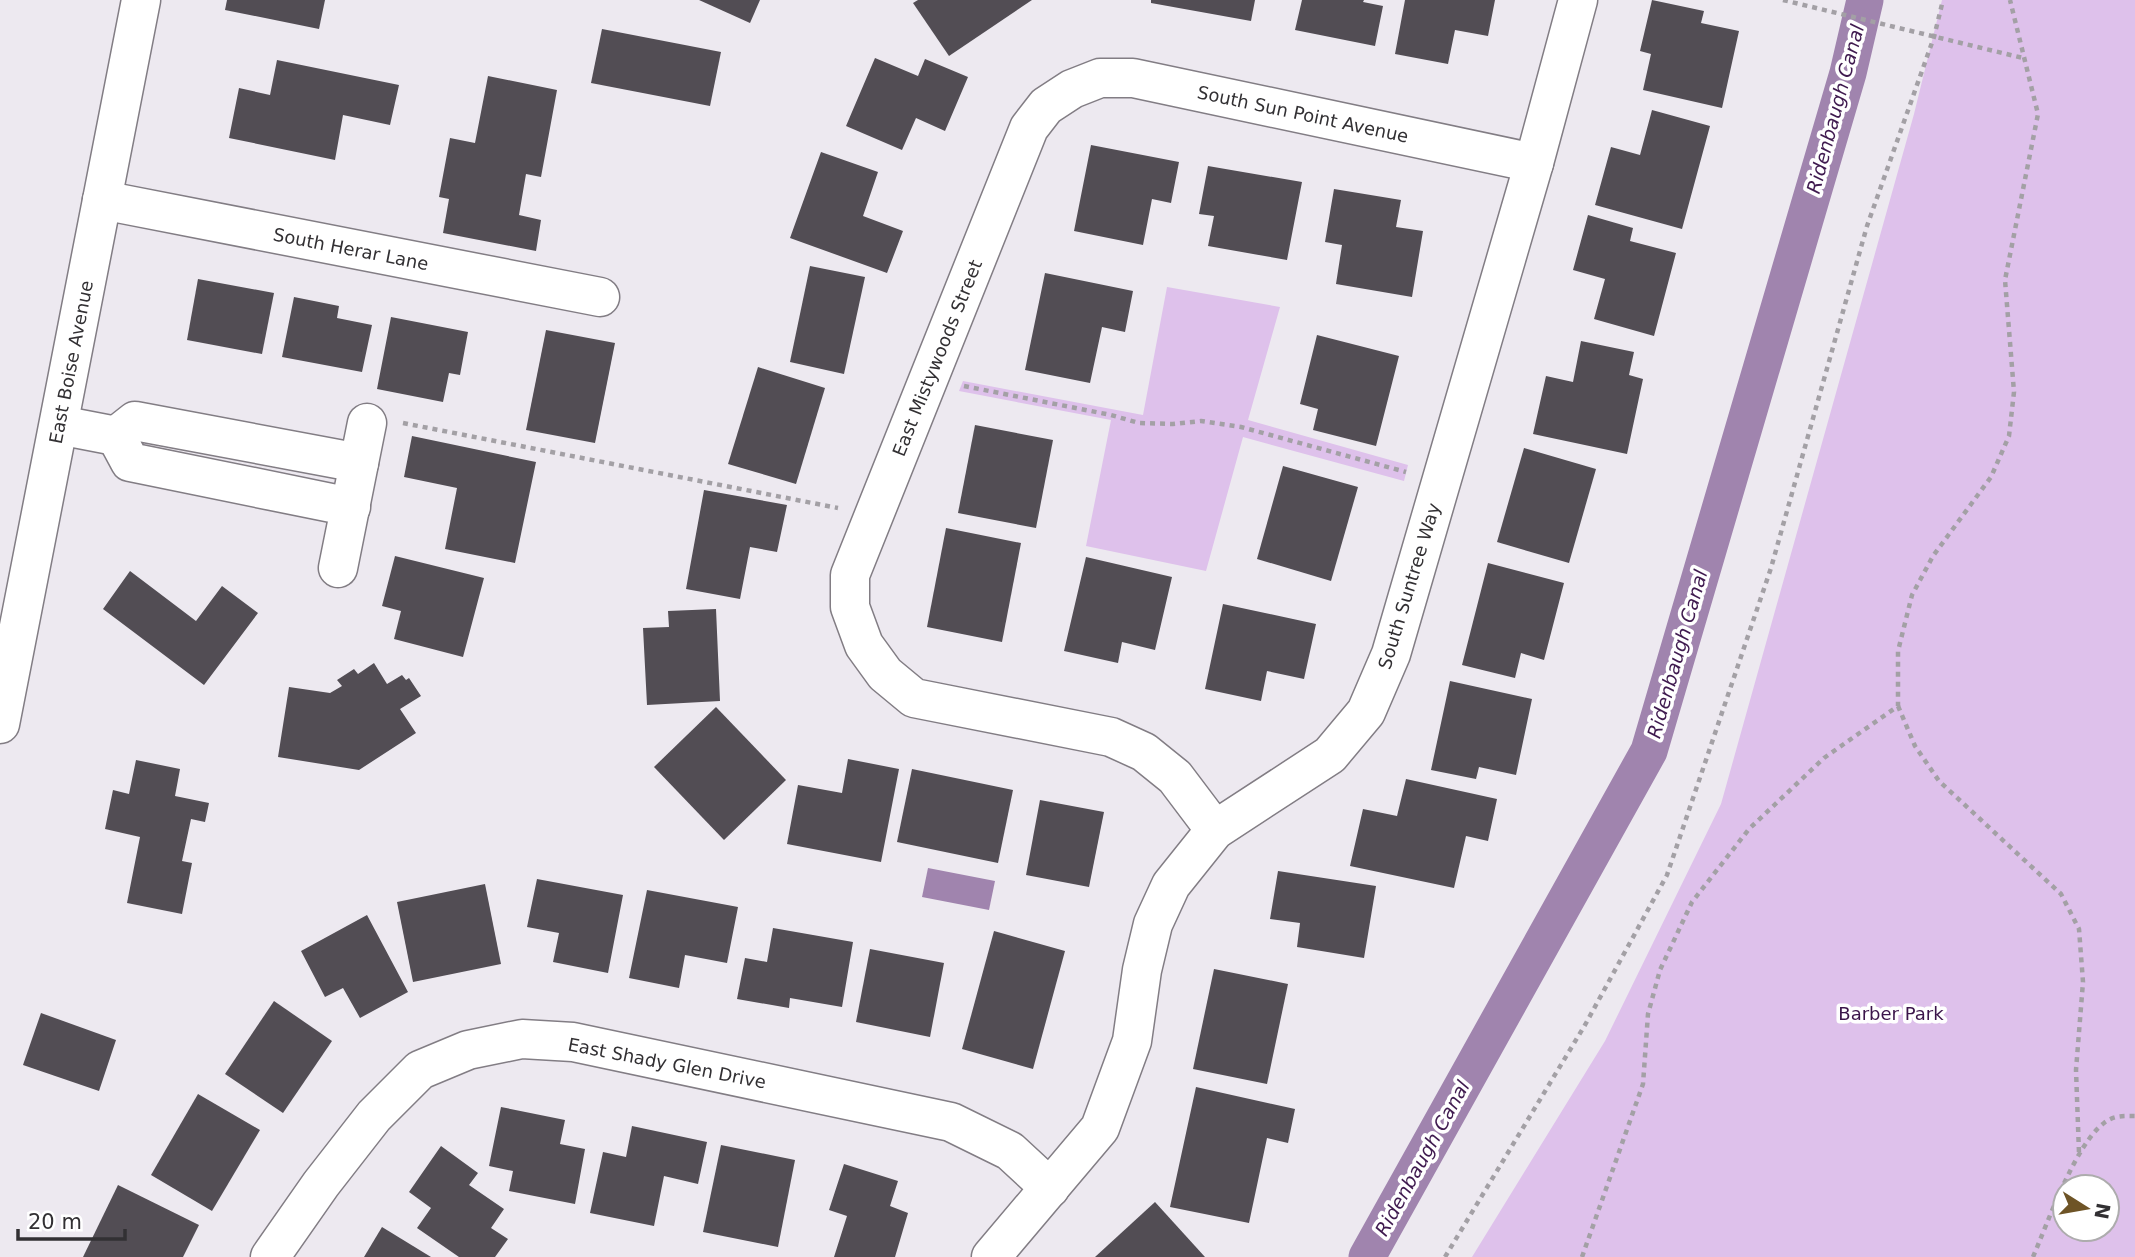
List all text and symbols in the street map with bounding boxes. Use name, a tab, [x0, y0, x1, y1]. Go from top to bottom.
water label: Ridenbaugh Canal	[1802, 21, 1868, 196]
street label: South Sun Point Avenue	[1196, 81, 1410, 147]
street label: South Herar Lane	[272, 224, 430, 274]
street label: East Mistywoods Street	[888, 257, 986, 459]
street label: East Boise Avenue	[45, 279, 97, 445]
street label: South Suntree Way	[1374, 500, 1444, 672]
water label: Ridenbaugh Canal	[1642, 567, 1712, 741]
park label: Barber Park	[1838, 1003, 1944, 1024]
street label: East Shady Glen Drive	[566, 1033, 768, 1093]
water label: Ridenbaugh Canal	[1370, 1076, 1474, 1239]
north arrow	[2051, 1173, 2121, 1243]
scale bar	[18, 1198, 124, 1242]
text: N	[2090, 1201, 2115, 1221]
text: 20 m	[28, 1210, 82, 1234]

